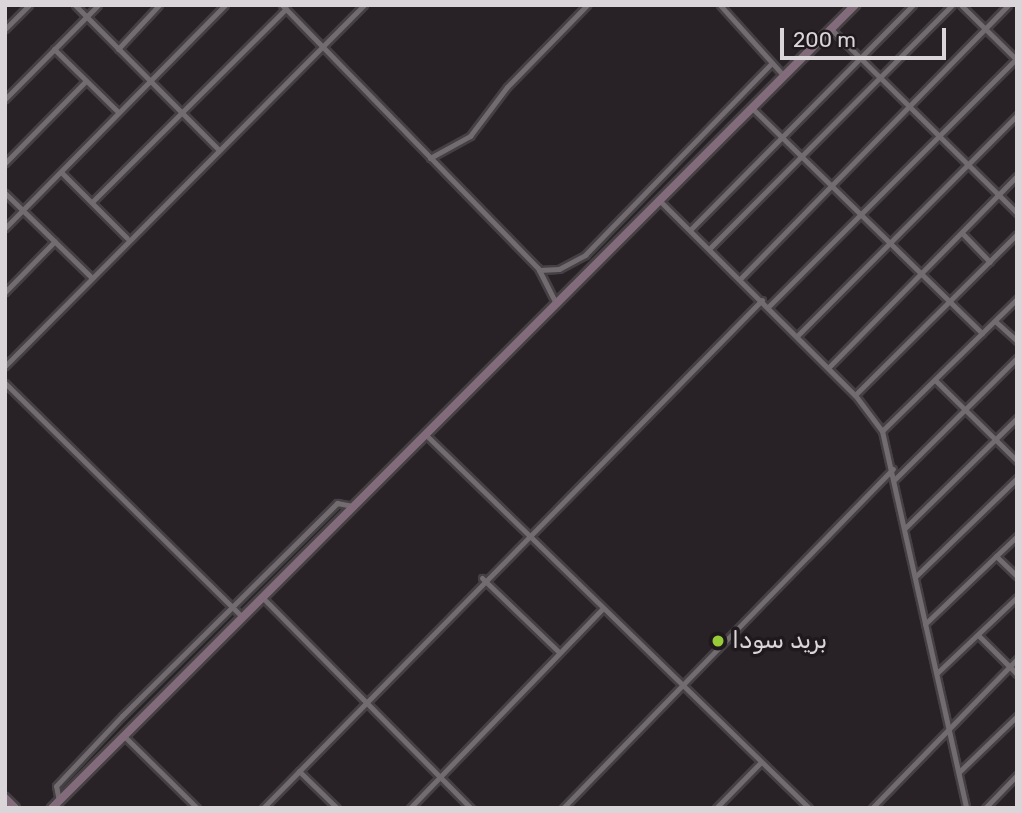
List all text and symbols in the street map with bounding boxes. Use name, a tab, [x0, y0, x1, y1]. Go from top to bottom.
scale bar	[784, 14, 950, 58]
text: 200 m	[793, 27, 856, 52]
place label: بريد سودا	[732, 627, 827, 655]
marker: بريد سودا	[710, 633, 726, 649]

